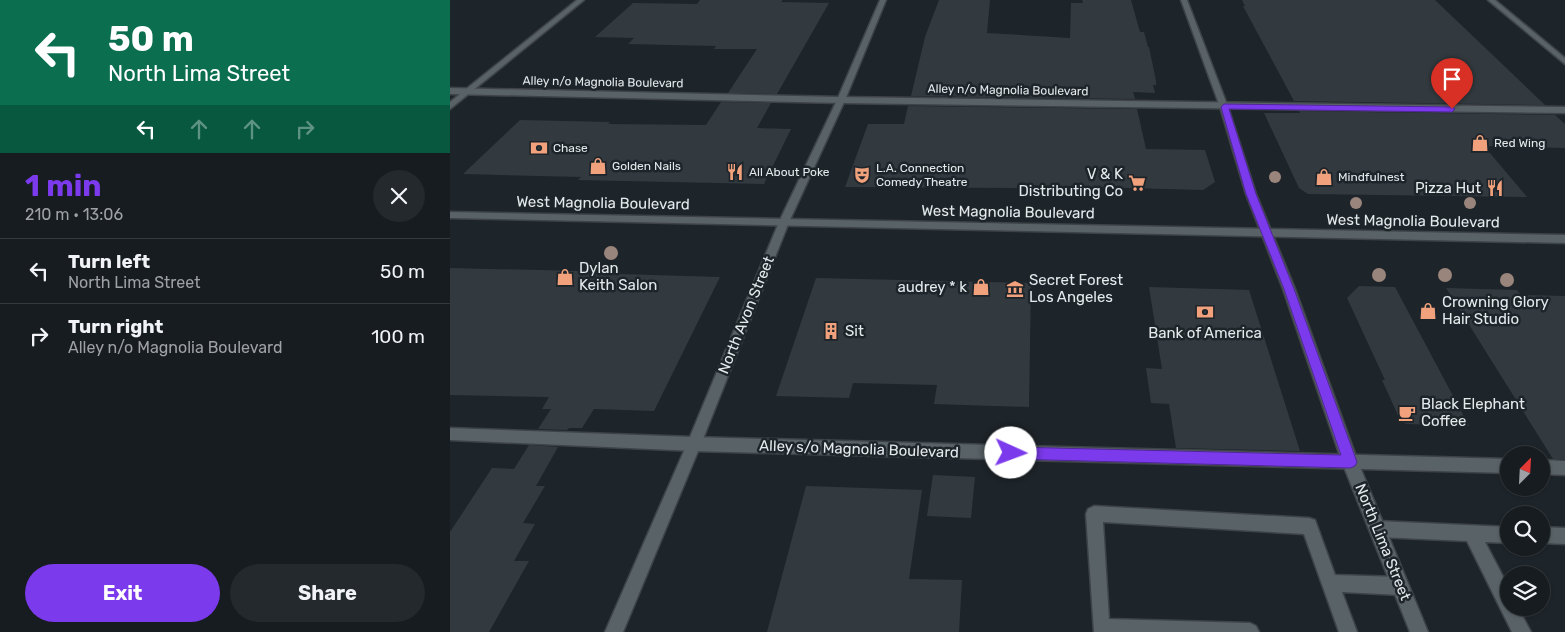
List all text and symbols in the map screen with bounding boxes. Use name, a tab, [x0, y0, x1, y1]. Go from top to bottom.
text: 50 m	[108, 18, 194, 60]
icon: left	[25, 20, 90, 85]
pin	[1431, 58, 1473, 109]
text: North Lima Street	[108, 60, 290, 87]
icon: arrive	[1438, 65, 1466, 93]
street label: Alley n/o Magnolia Boulevard	[522, 74, 684, 90]
street label: Alley n/o Magnolia Boulevard	[927, 82, 1089, 98]
icon: left	[132, 115, 160, 143]
icon: ahead	[185, 115, 213, 143]
icon: ahead	[238, 115, 266, 143]
icon: right	[291, 115, 319, 143]
shop icon: Red Wing	[1470, 133, 1490, 153]
place label: Red Wing	[1494, 136, 1545, 150]
bank icon: Chase	[529, 138, 549, 158]
place label: Chase	[553, 141, 588, 155]
shop icon: Golden Nails	[588, 156, 608, 176]
place label: Golden Nails	[612, 159, 681, 173]
place label: L.A. Connection Comedy Theatre	[876, 161, 968, 189]
restaurant icon: All About Poke	[725, 162, 745, 182]
place label: All About Poke	[749, 165, 830, 179]
theatre icon: L.A. Connection Comedy Theatre	[852, 165, 872, 185]
place label: V & K Distributing Co	[1018, 165, 1123, 200]
shop icon: Mindfulnest	[1314, 167, 1334, 187]
text: 1 min	[25, 168, 102, 204]
button: close	[373, 170, 425, 222]
place label: Mindfulnest	[1338, 170, 1405, 184]
supermarket icon: V & K Distributing Co	[1127, 173, 1147, 193]
restaurant icon: Pizza Hut	[1485, 178, 1505, 198]
place label: Pizza Hut	[1415, 179, 1481, 197]
street label: West Magnolia Boulevard	[516, 192, 690, 214]
street label: West Magnolia Boulevard	[921, 201, 1095, 223]
text: 210 m · 13:06	[25, 205, 123, 224]
street label: West Magnolia Boulevard	[1326, 210, 1500, 232]
text: Turn left	[68, 250, 150, 273]
street label: North Avon Street	[714, 253, 778, 376]
icon: left	[25, 257, 53, 285]
place label: Dylan Keith Salon	[579, 259, 657, 294]
text: 50 m	[380, 260, 425, 283]
shop icon: Dylan Keith Salon	[555, 267, 575, 287]
place label: Secret Forest Los Angeles	[1029, 271, 1123, 306]
text: North Lima Street	[68, 273, 200, 292]
shop icon: audrey * k	[971, 277, 991, 297]
place label: audrey * k	[897, 278, 967, 296]
museum icon: Secret Forest Los Angeles	[1005, 279, 1025, 299]
place label: Crowning Glory Hair Studio	[1442, 293, 1549, 328]
shop icon: Crowning Glory Hair Studio	[1418, 301, 1438, 321]
bank icon: Bank of America	[1195, 302, 1215, 322]
text: Turn right	[68, 315, 163, 338]
building icon: Sit	[821, 321, 841, 341]
icon: right	[25, 322, 53, 350]
place label: Sit	[845, 322, 864, 340]
place label: Bank of America	[1148, 324, 1262, 342]
text: 100 m	[371, 325, 425, 348]
text: Alley n/o Magnolia Boulevard	[68, 338, 283, 357]
place label: Black Elephant Coffee	[1421, 395, 1525, 430]
cafe icon: Black Elephant Coffee	[1397, 403, 1417, 423]
position arrow	[984, 426, 1036, 478]
street label: Alley s/o Magnolia Boulevard	[759, 437, 959, 461]
north arrow	[1500, 446, 1550, 496]
map controls	[1500, 446, 1550, 616]
street label: North Lima Street	[1351, 481, 1415, 603]
button: search	[1500, 506, 1550, 556]
button: Exit	[25, 564, 220, 622]
button: Share	[230, 564, 425, 622]
button: layers	[1500, 566, 1550, 616]

